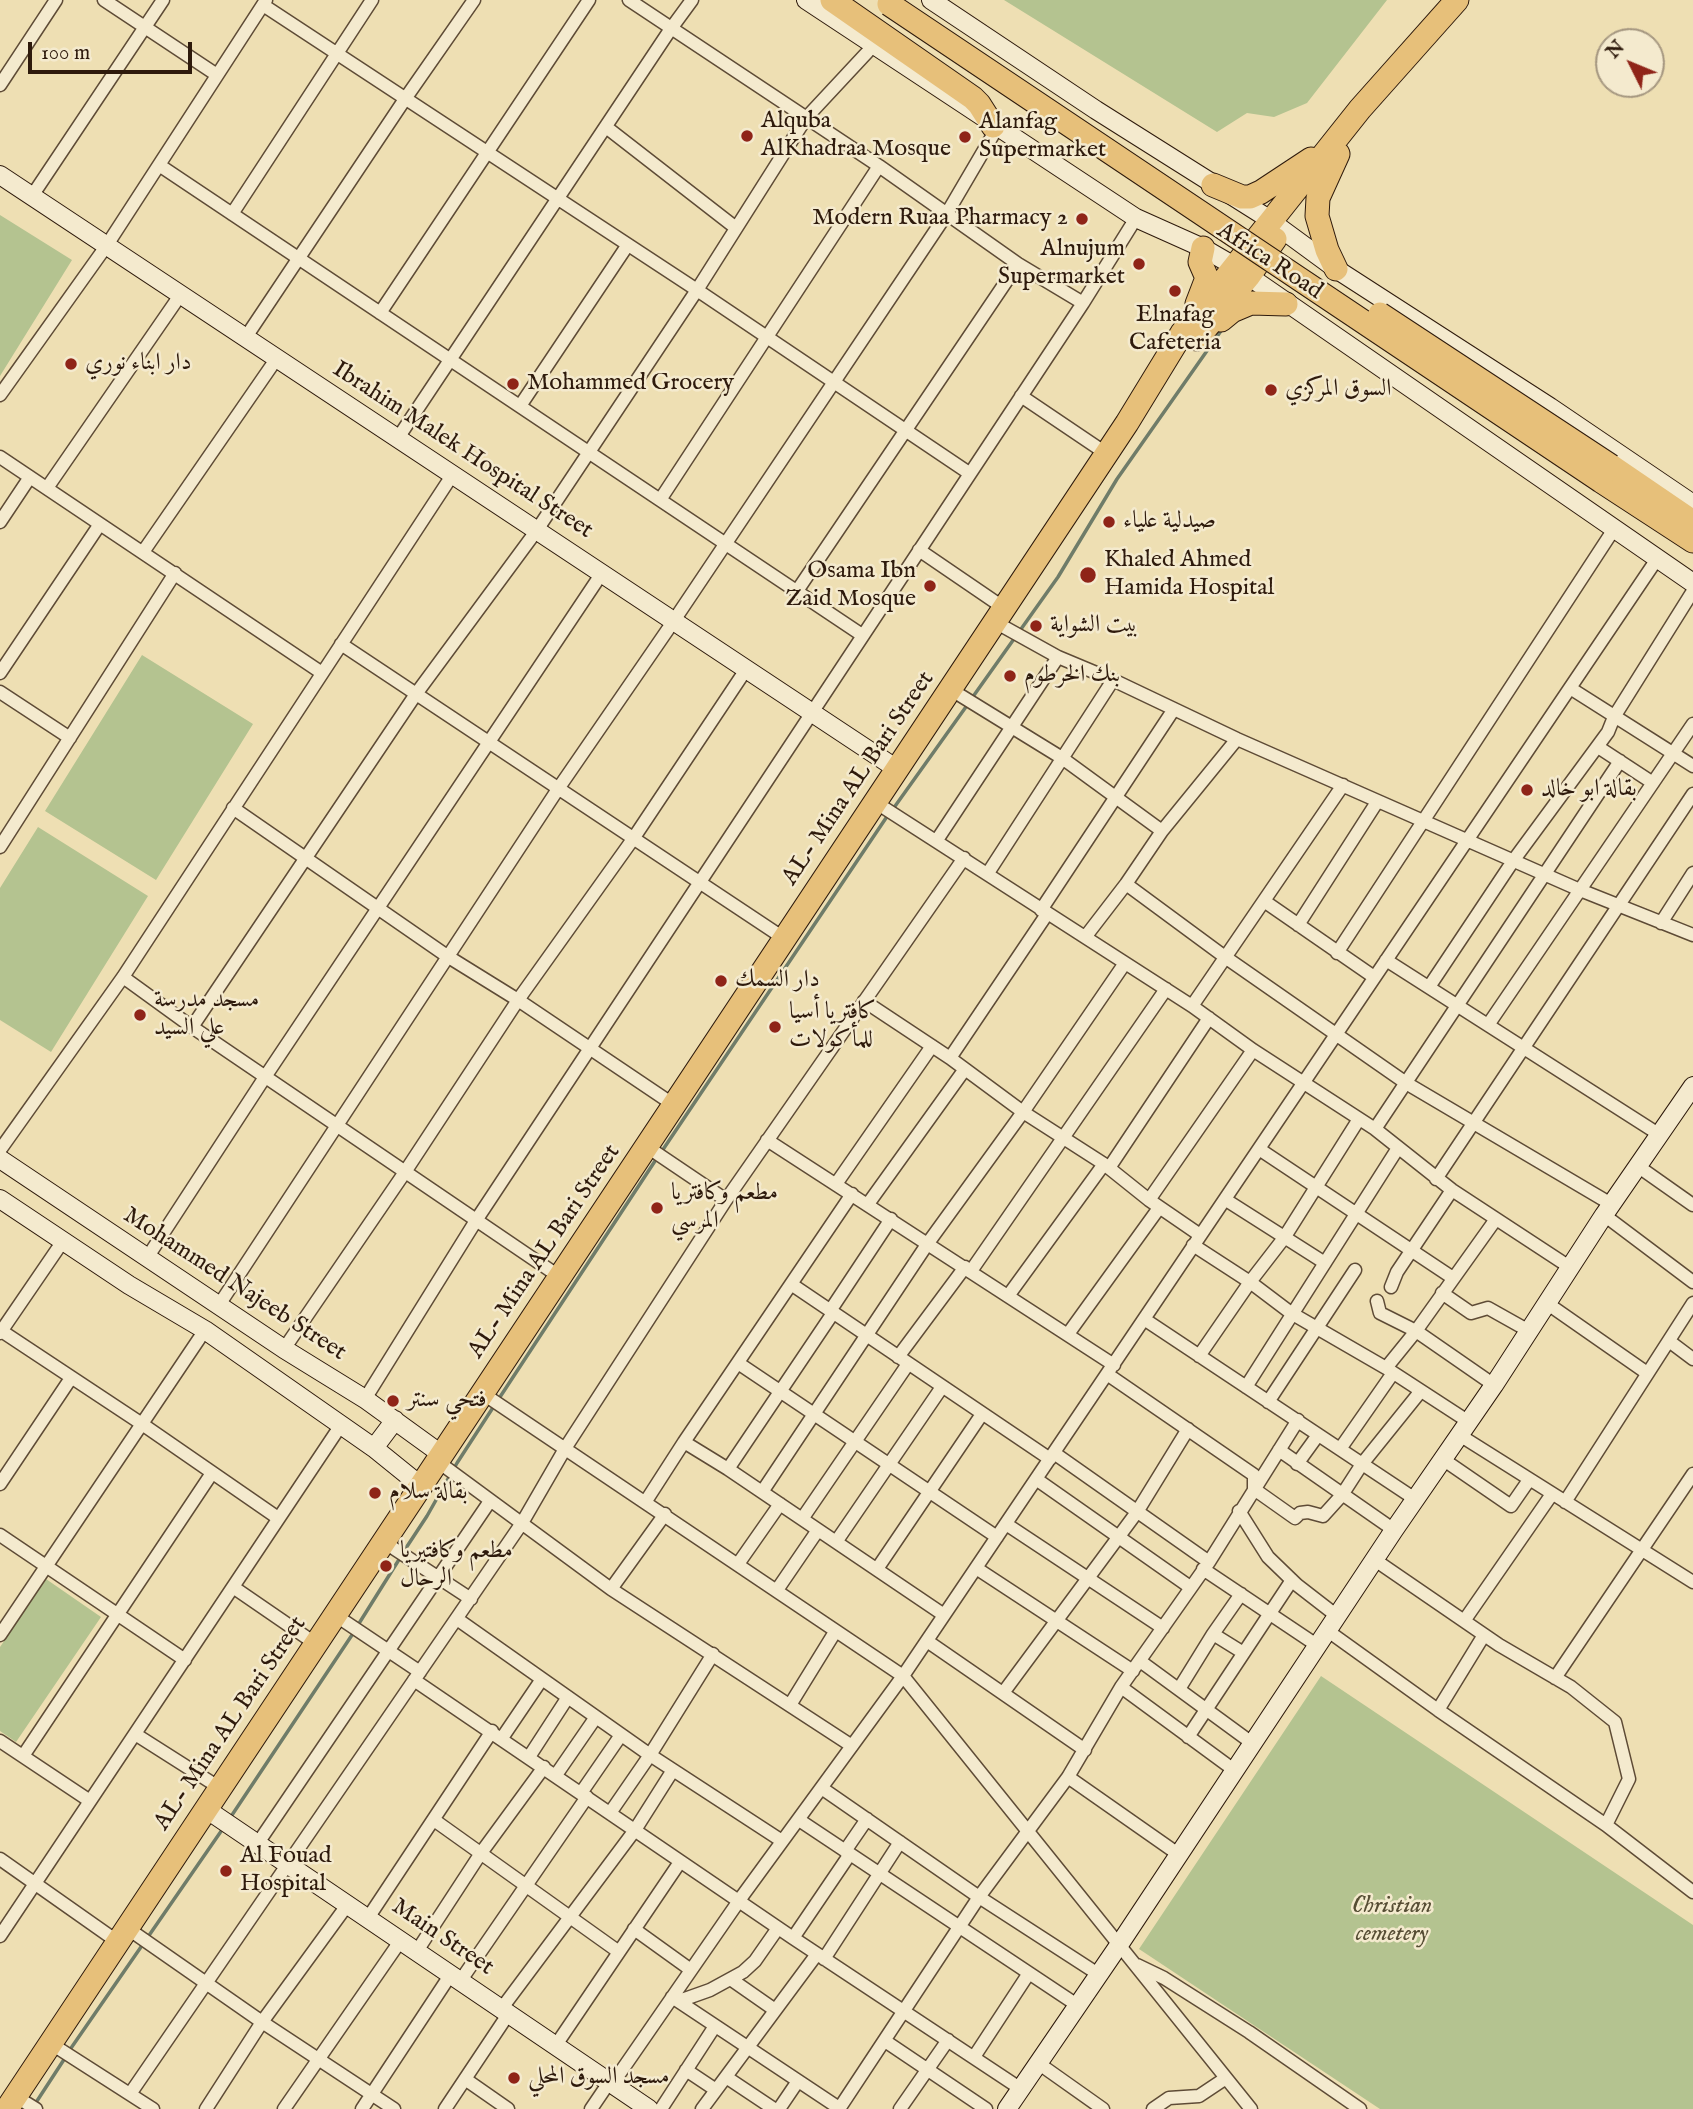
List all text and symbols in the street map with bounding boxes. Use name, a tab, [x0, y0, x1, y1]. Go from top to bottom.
scale bar	[32, 28, 196, 72]
north arrow	[1595, 28, 1665, 98]
text: N	[1602, 36, 1630, 64]
text: 100 m	[41, 40, 90, 67]
place label: Alquba AlKhadraa Mosque	[761, 108, 951, 164]
place label: Alanfag Supermarket	[979, 109, 1106, 165]
marker: Alquba AlKhadraa Mosque	[739, 128, 755, 144]
marker: Alanfag Supermarket	[957, 129, 973, 145]
place label: Modern Ruaa Pharmacy 2	[812, 205, 1068, 233]
marker: Modern Ruaa Pharmacy 2	[1074, 211, 1090, 227]
street label: Africa Road	[1211, 217, 1327, 307]
place label: Alnujum Supermarket	[998, 236, 1125, 292]
marker: Alnujum Supermarket	[1131, 256, 1147, 272]
marker: Elnafag Cafeteria	[1167, 283, 1183, 299]
place label: Elnafag Cafeteria	[1129, 302, 1221, 358]
place label: دار ابناء نوري	[85, 350, 192, 378]
marker: دار ابناء نوري	[63, 356, 79, 372]
street label: Ibrahim Malek Hospital Street	[326, 356, 598, 546]
place label: Mohammed Grocery	[527, 370, 734, 398]
marker: Mohammed Grocery	[505, 376, 521, 392]
place label: السوق المركزي	[1285, 376, 1392, 404]
marker: السوق المركزي	[1263, 382, 1279, 398]
place label: صيدلية علياء	[1123, 508, 1216, 536]
marker: صيدلية علياء	[1101, 514, 1117, 530]
place label: Khaled Ahmed Hamida Hospital	[1104, 547, 1274, 603]
place label: Osama Ibn Zaid Mosque	[785, 558, 916, 614]
marker: Khaled Ahmed Hamida Hospital	[1078, 565, 1098, 585]
marker: Osama Ibn Zaid Mosque	[922, 578, 938, 594]
place label: بيت الشواية	[1050, 612, 1138, 640]
marker: بيت الشواية	[1028, 618, 1044, 634]
place label: بنك الخرطوم	[1024, 662, 1120, 690]
street label: AL- Mina AL Bari Street	[777, 667, 941, 891]
marker: بنك الخرطوم	[1002, 668, 1018, 684]
place label: بقالة ابو خالد	[1541, 776, 1637, 804]
marker: بقالة ابو خالد	[1519, 782, 1535, 798]
place label: دار السمك	[735, 967, 820, 995]
marker: دار السمك	[713, 973, 729, 989]
place label: مسجد مدرسة علي السيد	[154, 987, 259, 1043]
place label: كافتريا أسيا للمأكولات	[789, 999, 877, 1055]
marker: مسجد مدرسة علي السيد	[132, 1007, 148, 1023]
marker: كافتريا أسيا للمأكولات	[767, 1019, 783, 1035]
street label: AL- Mina AL Bari Street	[463, 1140, 627, 1364]
place label: مطعم وكافتريا المرسي	[671, 1180, 778, 1236]
marker: مطعم وكافتريا المرسي	[649, 1200, 665, 1216]
street label: Mohammed Najeeb Street	[117, 1202, 351, 1368]
place label: فتحي سنتر	[407, 1387, 487, 1415]
marker: فتحي سنتر	[385, 1393, 401, 1409]
place label: بقالة سلام	[389, 1479, 468, 1507]
marker: بقالة سلام	[367, 1485, 383, 1501]
place label: مطعم وكافتيريا الرحال	[400, 1538, 513, 1594]
marker: مطعم وكافتيريا الرحال	[378, 1558, 394, 1574]
street label: AL- Mina AL Bari Street	[149, 1612, 313, 1836]
place label: Al Fouad Hospital	[240, 1843, 332, 1899]
marker: Al Fouad Hospital	[218, 1863, 234, 1879]
street label: Main Street	[385, 1893, 499, 1983]
park label: Christian cemetery	[1352, 1893, 1432, 1949]
place label: مسجد السوق المحلي	[528, 2064, 670, 2092]
marker: مسجد السوق المحلي	[506, 2070, 522, 2086]

